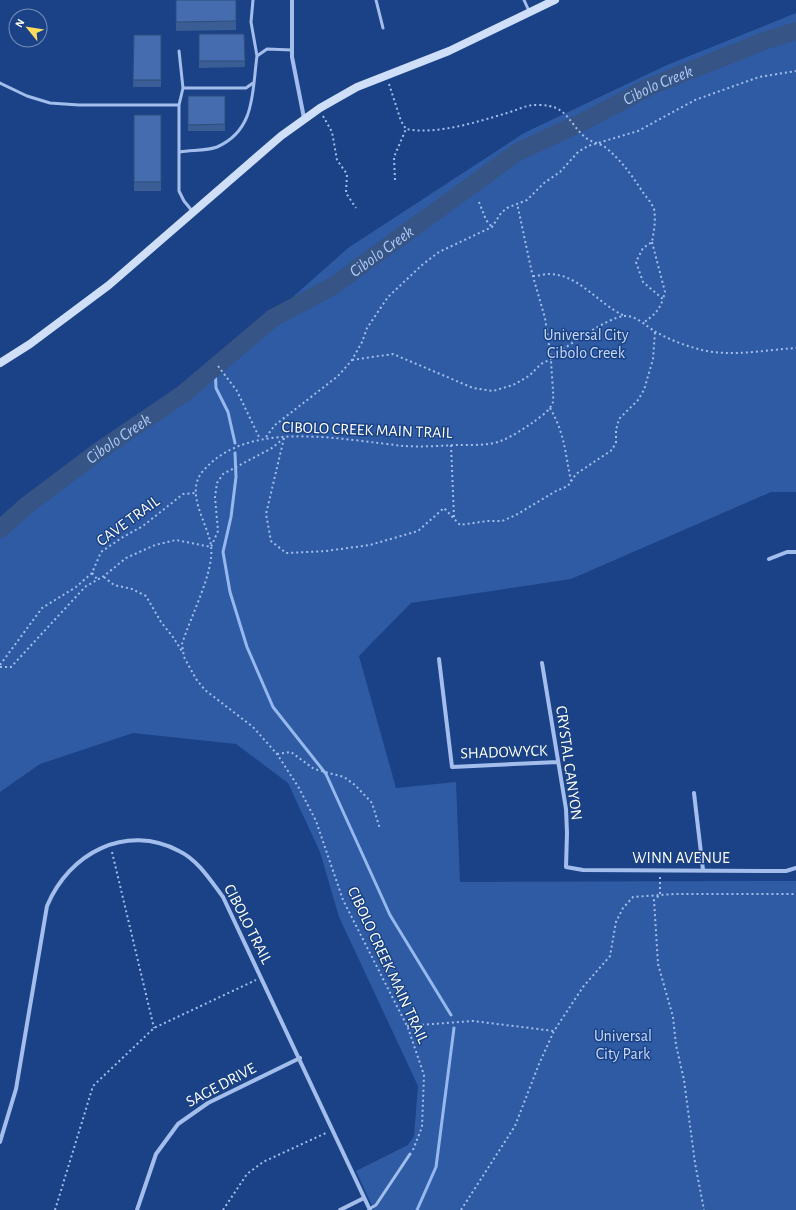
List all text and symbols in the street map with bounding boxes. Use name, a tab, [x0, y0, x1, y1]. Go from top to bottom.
north arrow	[8, 8, 48, 48]
text: N	[13, 17, 26, 29]
water label: Cibolo Creek	[620, 62, 695, 108]
water label: Cibolo Creek	[346, 222, 417, 280]
park label: Universal City Cibolo Creek	[544, 327, 629, 361]
water label: Cibolo Creek	[82, 410, 154, 467]
street label: CIBOLO CREEK MAIN TRAIL	[281, 419, 453, 441]
street label: CAVE TRAIL	[94, 493, 163, 549]
street label: CRYSTAL CANYON	[553, 705, 585, 821]
street label: SHADOWYCK	[460, 742, 548, 762]
street label: WINN AVENUE	[632, 850, 730, 866]
street label: CIBOLO TRAIL	[221, 882, 275, 967]
street label: CIBOLO CREEK MAIN TRAIL	[345, 884, 432, 1046]
park label: Universal City Park	[594, 1028, 652, 1063]
street label: SAGE DRIVE	[183, 1060, 259, 1110]

